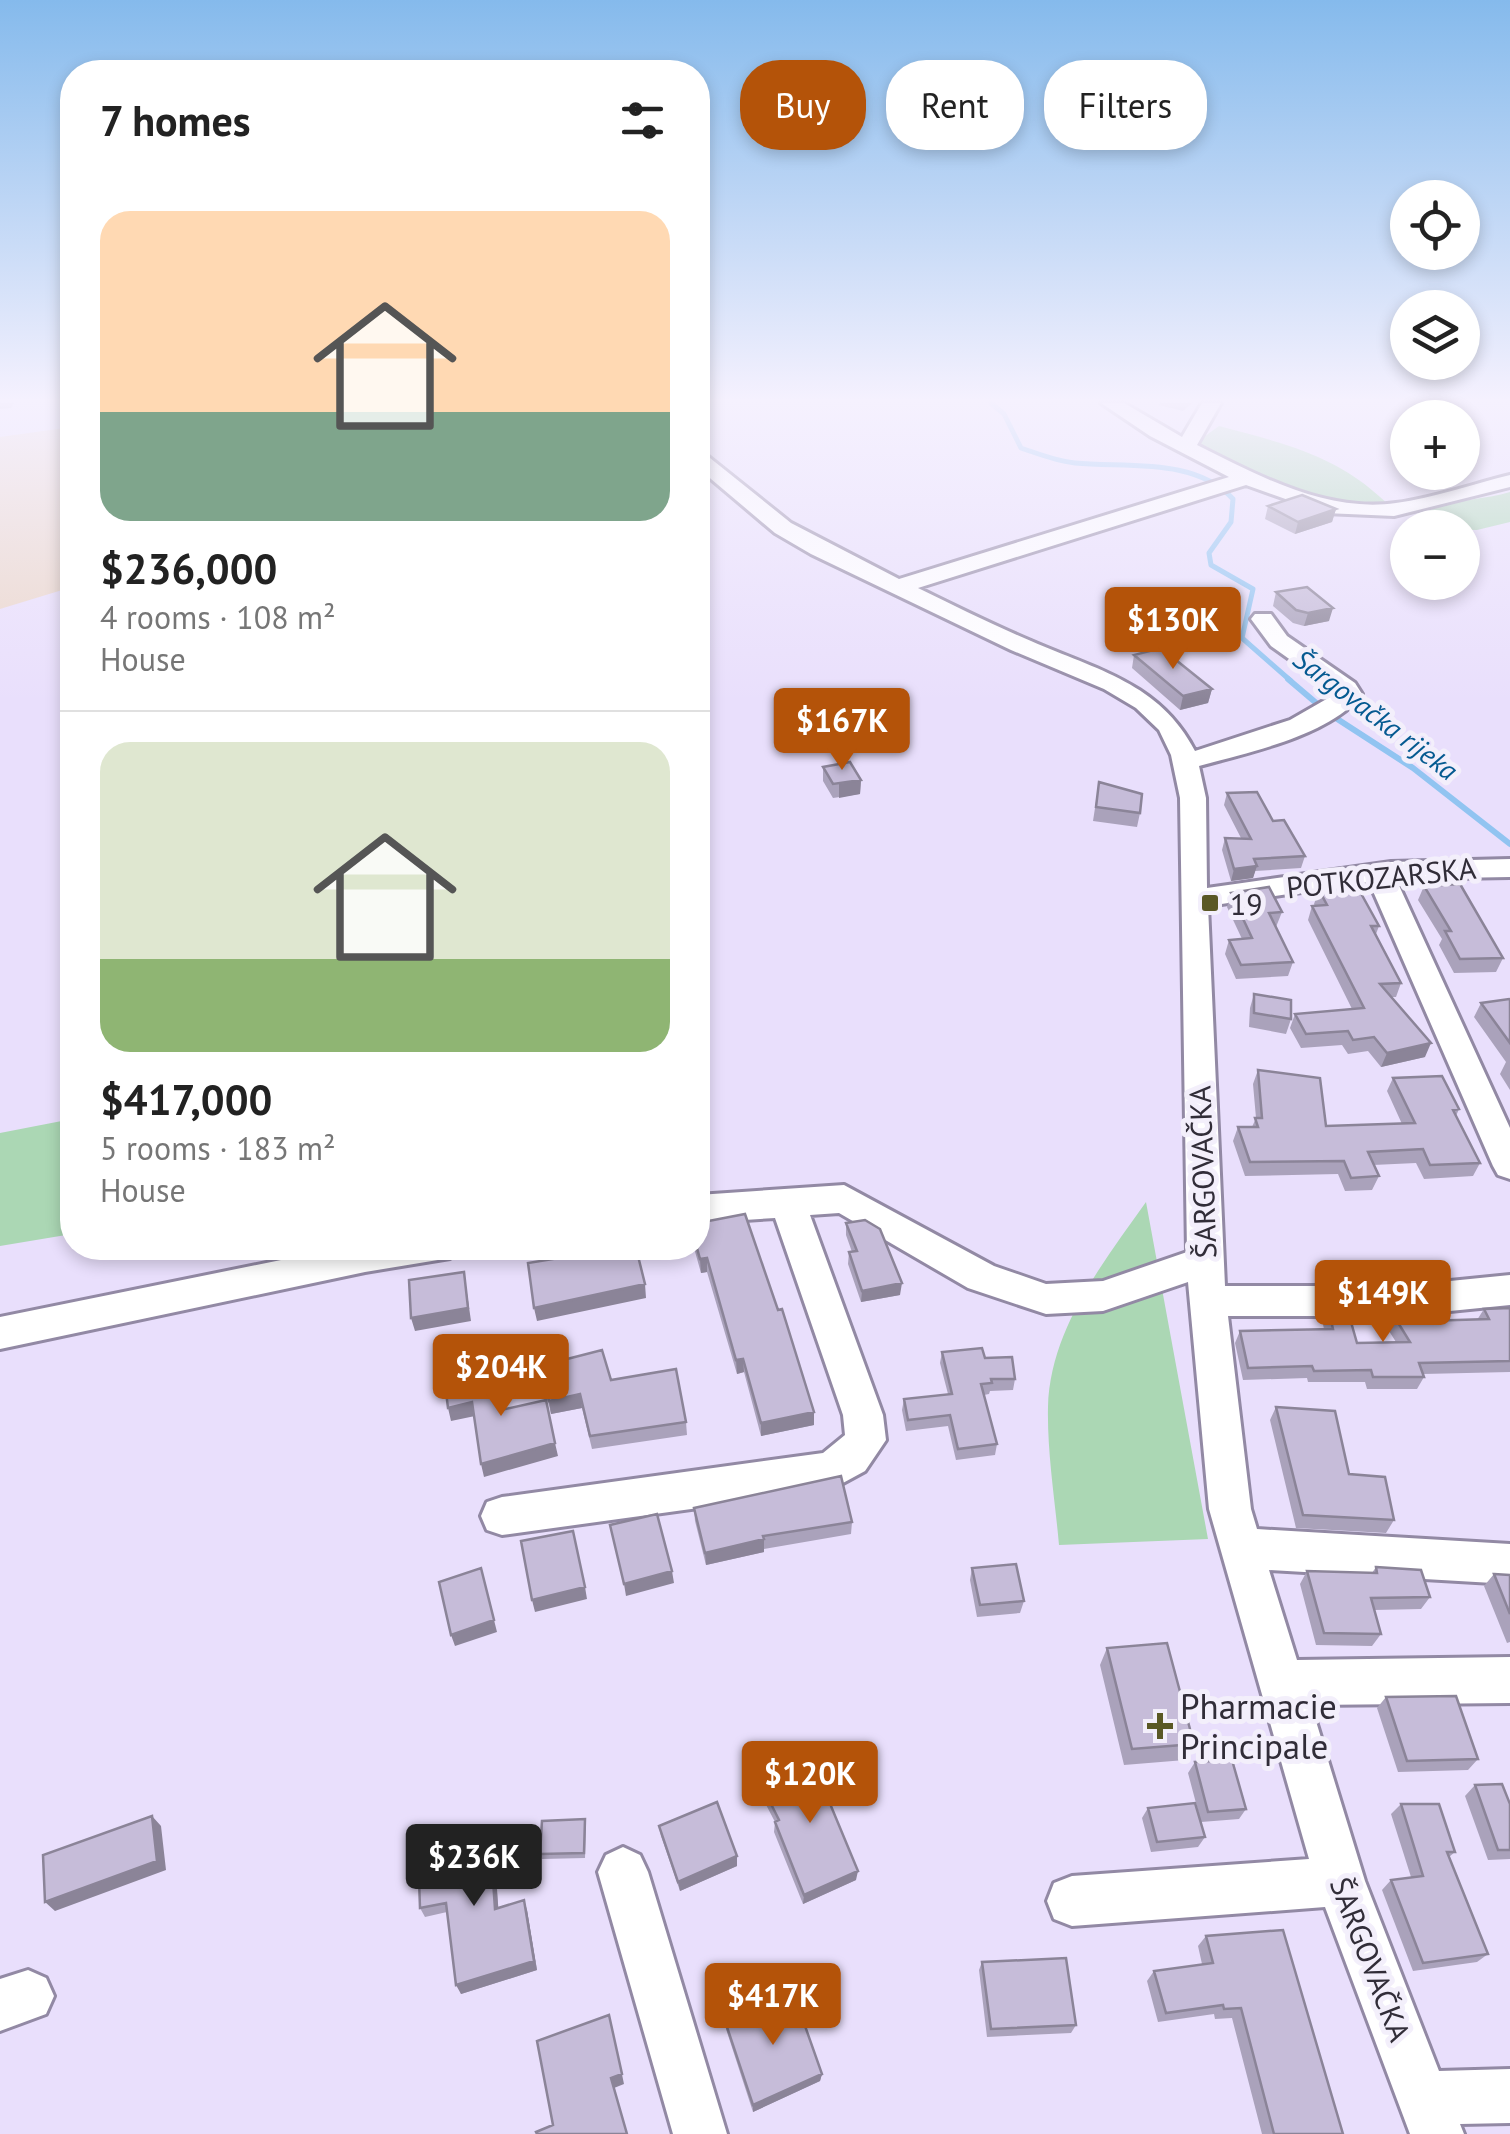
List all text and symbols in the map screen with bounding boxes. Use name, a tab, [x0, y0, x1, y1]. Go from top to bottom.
chip: Buy	[740, 60, 866, 150]
chip: Rent	[886, 60, 1024, 150]
chip: Filters	[1044, 60, 1207, 150]
text: 7 homes	[100, 93, 251, 148]
icon: filters	[615, 93, 670, 148]
map controls	[1390, 180, 1480, 600]
button: locate	[1390, 180, 1480, 270]
icon: home	[295, 276, 475, 456]
button: layers	[1390, 290, 1480, 380]
button: +	[1390, 400, 1480, 490]
button: −	[1390, 510, 1480, 600]
text: $236,000	[100, 541, 277, 596]
pin: $130K	[1103, 587, 1243, 672]
text: 4 rooms · 108 m²	[100, 596, 336, 638]
text: $130K	[1127, 598, 1219, 640]
text: House	[100, 638, 186, 680]
water label: Šargovačka rijeka	[1286, 640, 1466, 788]
pin: $167K	[772, 688, 912, 773]
text: $167K	[796, 699, 888, 741]
icon: home	[295, 807, 475, 987]
street label: POTKOZARSKA	[1284, 848, 1478, 906]
place label: 19	[1230, 884, 1263, 923]
marker: 19	[1199, 892, 1221, 914]
text: $417,000	[100, 1072, 272, 1127]
street label: ŠARGOVAČKA	[1179, 1085, 1225, 1259]
text: 5 rooms · 183 m²	[100, 1127, 336, 1169]
text: House	[100, 1169, 186, 1211]
pin: $149K	[1313, 1260, 1453, 1345]
text: $149K	[1337, 1271, 1429, 1313]
pin: $204K	[431, 1334, 571, 1419]
text: $204K	[455, 1345, 547, 1387]
place label: Pharmacie Principale	[1180, 1683, 1337, 1769]
marker: Pharmacie Principale	[1149, 1715, 1171, 1737]
pin: $120K	[740, 1741, 880, 1826]
text: $120K	[764, 1752, 856, 1794]
pin: $236K	[404, 1824, 544, 1909]
text: $236K	[428, 1835, 520, 1877]
street label: ŠARGOVAČKA	[1322, 1871, 1420, 2047]
pin: $417K	[703, 1963, 843, 2048]
text: $417K	[727, 1974, 819, 2016]

